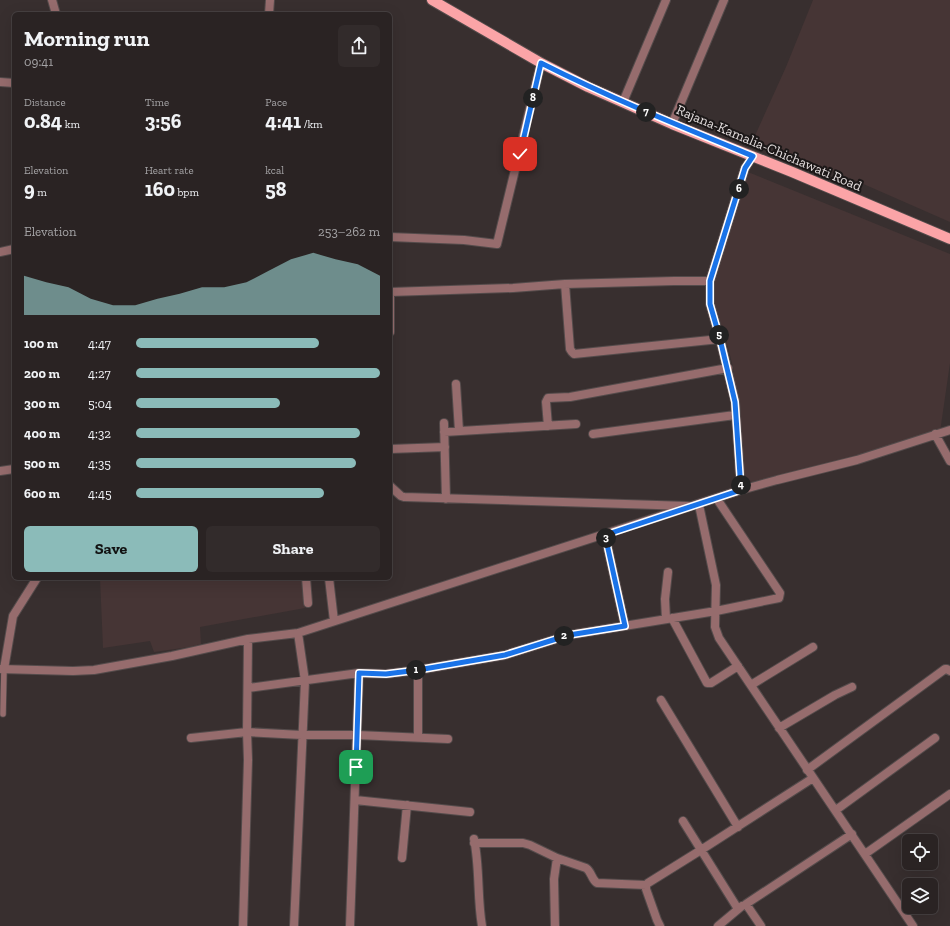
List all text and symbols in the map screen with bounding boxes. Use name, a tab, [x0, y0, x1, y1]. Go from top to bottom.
text: Morning run	[24, 25, 150, 52]
button: share	[338, 25, 380, 67]
text: 09:41	[24, 54, 53, 69]
pin: 8	[523, 88, 543, 108]
text: 8	[530, 91, 536, 104]
text: Distance	[24, 96, 66, 109]
text: Time	[145, 96, 169, 109]
text: Pace	[265, 96, 287, 109]
street label: Rajana-Kamalia-Chichawati Road	[674, 101, 865, 195]
pin: 7	[636, 102, 656, 122]
text: 7	[643, 105, 649, 118]
text: 0.84	[24, 109, 62, 133]
text: 3:56	[145, 109, 181, 133]
text: 4:41	[265, 109, 301, 133]
text: km	[62, 118, 80, 131]
text: /km	[301, 118, 323, 131]
pin	[503, 137, 537, 171]
icon: check	[509, 143, 531, 165]
text: Elevation	[24, 164, 68, 177]
text: Heart rate	[145, 164, 194, 177]
text: kcal	[265, 164, 284, 177]
text: 9	[24, 177, 35, 201]
text: 160	[145, 177, 175, 201]
text: 58	[265, 177, 287, 201]
pin: 6	[729, 179, 749, 199]
text: 6	[736, 182, 742, 195]
text: m	[35, 186, 47, 199]
text: bpm	[175, 186, 199, 199]
text: Elevation	[24, 224, 76, 239]
text: 253–262 m	[318, 224, 380, 239]
pin: 5	[709, 325, 729, 345]
text: 5	[716, 328, 722, 341]
text: 100 m	[24, 336, 58, 351]
text: 4:47	[88, 336, 111, 351]
text: 200 m	[24, 366, 60, 381]
text: 4:27	[88, 366, 111, 381]
text: 300 m	[24, 396, 60, 411]
text: 5:04	[88, 396, 112, 411]
text: 400 m	[24, 426, 60, 441]
text: 4:32	[88, 426, 111, 441]
text: 500 m	[24, 456, 60, 471]
text: 4:35	[88, 456, 111, 471]
pin: 4	[731, 475, 751, 495]
text: 4	[738, 478, 744, 491]
text: 600 m	[24, 486, 60, 501]
text: 4:45	[88, 486, 112, 501]
button: Save	[24, 526, 198, 572]
button: Share	[206, 526, 380, 572]
pin: 3	[596, 528, 616, 548]
text: 3	[603, 531, 609, 544]
pin: 2	[554, 626, 574, 646]
text: 2	[561, 629, 567, 642]
pin: 1	[406, 660, 426, 680]
text: 1	[414, 663, 418, 676]
pin	[339, 750, 373, 784]
icon: arrive	[345, 756, 367, 778]
map controls	[902, 834, 938, 914]
button: locate	[902, 834, 938, 870]
button: layers	[902, 878, 938, 914]

